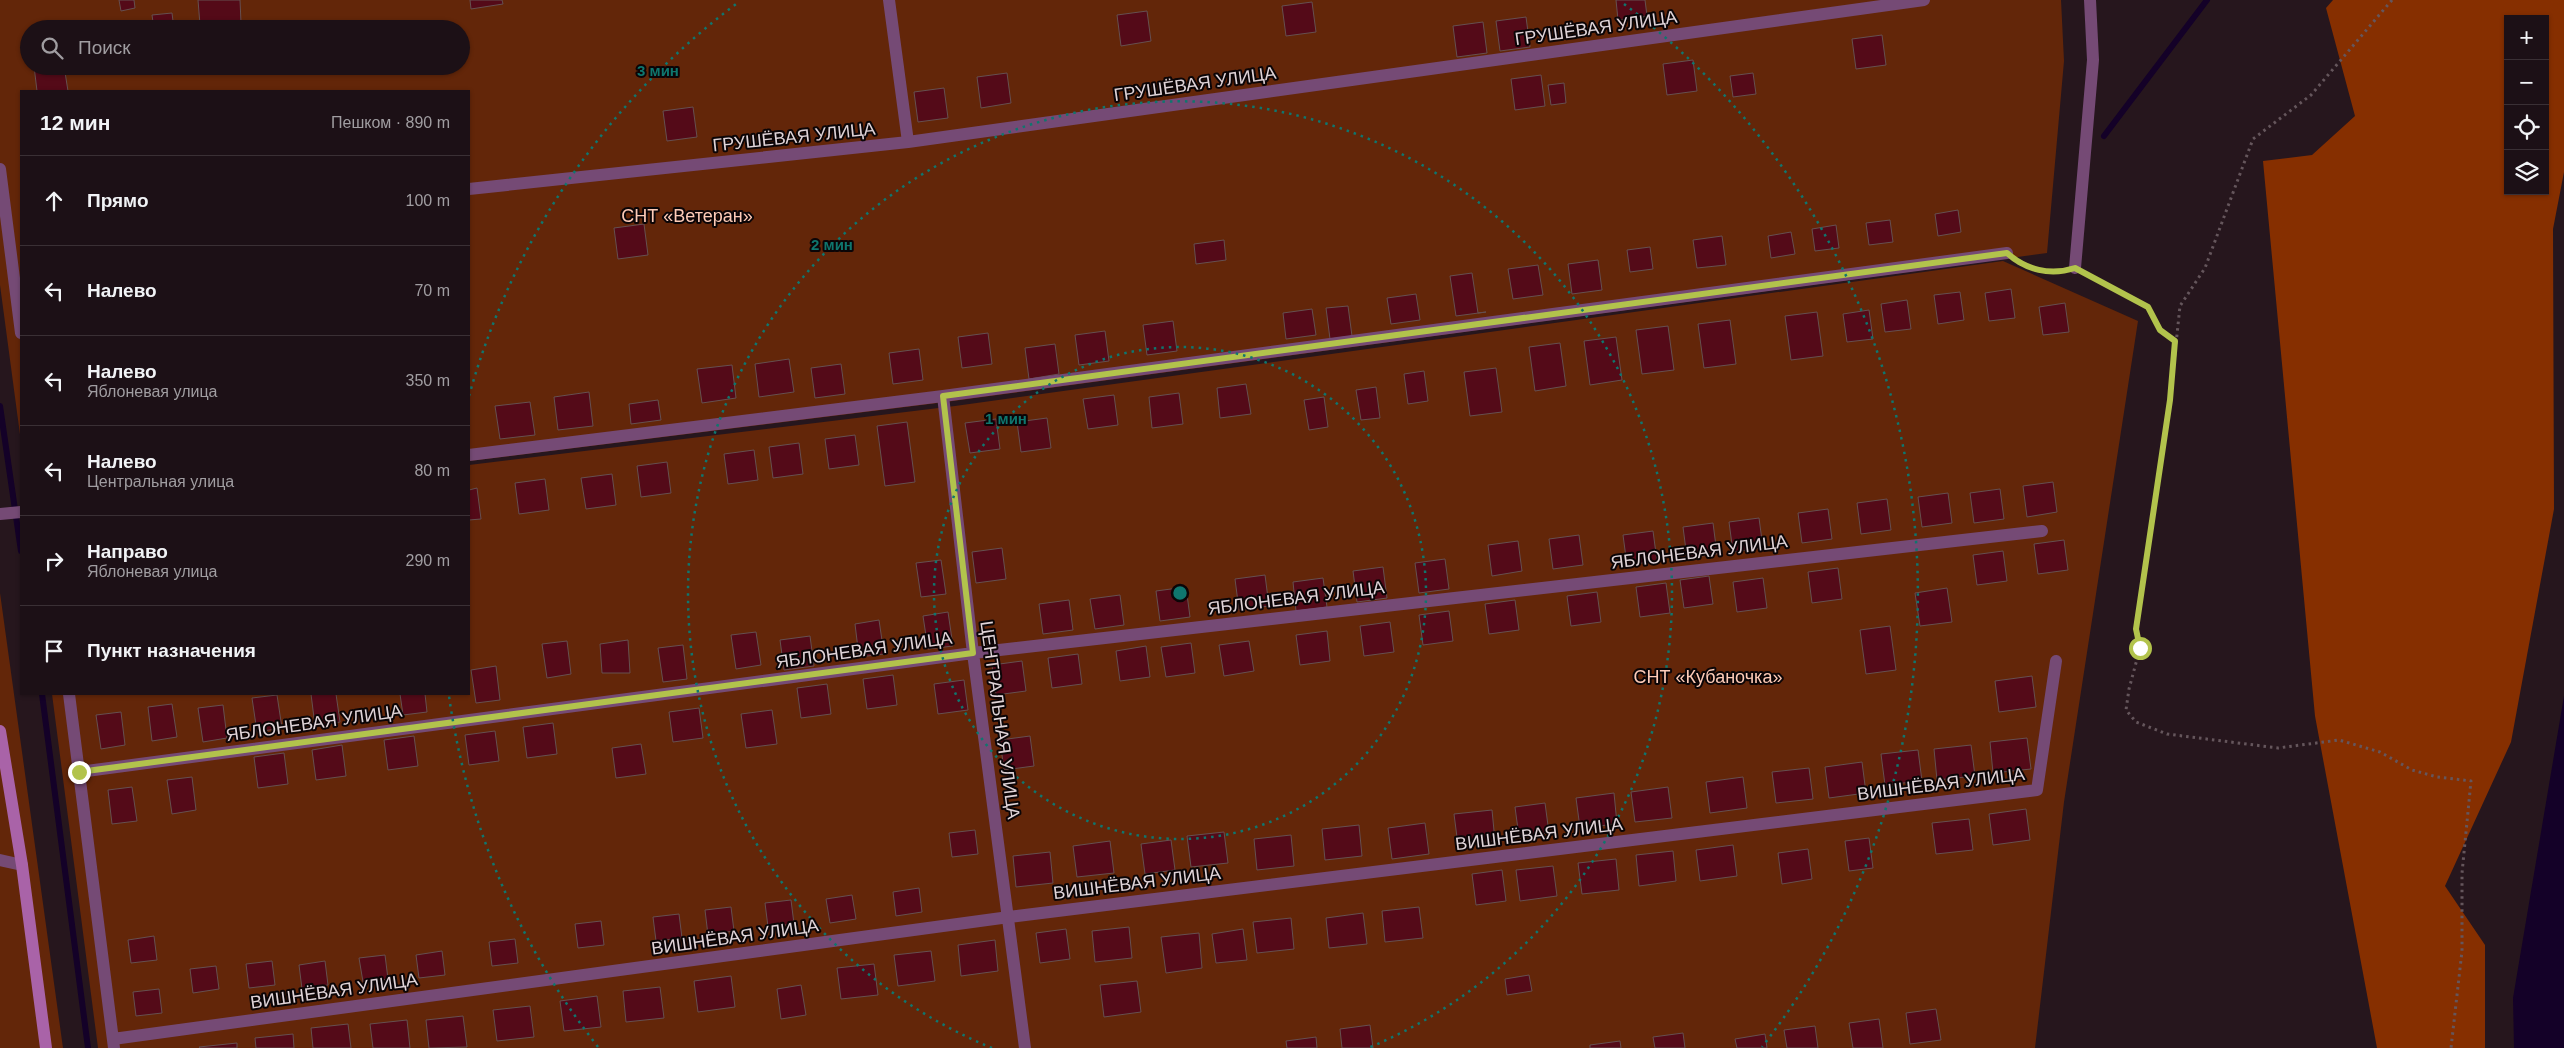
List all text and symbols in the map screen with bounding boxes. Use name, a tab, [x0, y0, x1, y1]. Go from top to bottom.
street label: ГРУШЁВАЯ УЛИЦА	[1514, 7, 1678, 49]
map controls	[2504, 15, 2549, 195]
button: +	[2504, 15, 2549, 60]
search box	[20, 20, 470, 75]
icon: search	[38, 34, 66, 62]
text: Поиск	[78, 37, 131, 58]
button: −	[2504, 60, 2549, 105]
text: 3 мин	[637, 62, 679, 79]
street label: ГРУШЁВАЯ УЛИЦА	[1113, 63, 1277, 105]
button: locate	[2504, 105, 2549, 150]
text: 12 мин	[40, 111, 110, 134]
text: Пешком · 890 m	[331, 114, 450, 131]
street label: ГРУШЁВАЯ УЛИЦА	[712, 119, 876, 155]
button: layers	[2504, 150, 2549, 195]
icon: ahead	[40, 187, 68, 215]
text: Прямо	[87, 190, 149, 211]
text: 100 m	[406, 192, 450, 209]
park label: СНТ «Ветеран»	[621, 206, 753, 226]
text: 2 мин	[811, 236, 853, 253]
icon: left	[40, 277, 68, 305]
text: Налево	[87, 280, 157, 301]
text: 70 m	[414, 282, 450, 299]
text: Налево	[87, 361, 157, 382]
icon: left	[40, 367, 68, 395]
text: 350 m	[406, 372, 450, 389]
text: Яблоневая улица	[87, 383, 217, 400]
text: 1 мин	[985, 410, 1027, 427]
text: Налево	[87, 451, 157, 472]
icon: left	[40, 457, 68, 485]
text: 80 m	[414, 462, 450, 479]
text: Центральная улица	[87, 473, 234, 490]
street label: ЯБЛОНЕВАЯ УЛИЦА	[1609, 531, 1789, 573]
text: Направо	[87, 541, 168, 562]
icon: right	[40, 547, 68, 575]
text: 290 m	[406, 552, 450, 569]
text: Яблоневая улица	[87, 563, 217, 580]
street label: ЯБЛОНЕВАЯ УЛИЦА	[1206, 577, 1386, 619]
centre of rings	[1171, 584, 1189, 602]
street label: ЦЕНТРАЛЬНАЯ УЛИЦА	[976, 620, 1024, 820]
street label: ЯБЛОНЕВАЯ УЛИЦА	[774, 628, 954, 672]
icon: arrive	[40, 637, 68, 665]
route start	[2129, 637, 2152, 660]
text: Пункт назначения	[87, 640, 256, 661]
park label: СНТ «Кубаночка»	[1634, 667, 1782, 687]
street label: ЯБЛОНЕВАЯ УЛИЦА	[224, 701, 404, 745]
route end	[68, 761, 91, 784]
street label: ВИШНЁВАЯ УЛИЦА	[1856, 764, 2026, 804]
street label: ВИШНЁВАЯ УЛИЦА	[1454, 814, 1624, 854]
street label: ВИШНЁВАЯ УЛИЦА	[1052, 863, 1222, 903]
street label: ВИШНЁВАЯ УЛИЦА	[650, 915, 820, 959]
street label: ВИШНЁВАЯ УЛИЦА	[249, 969, 419, 1013]

